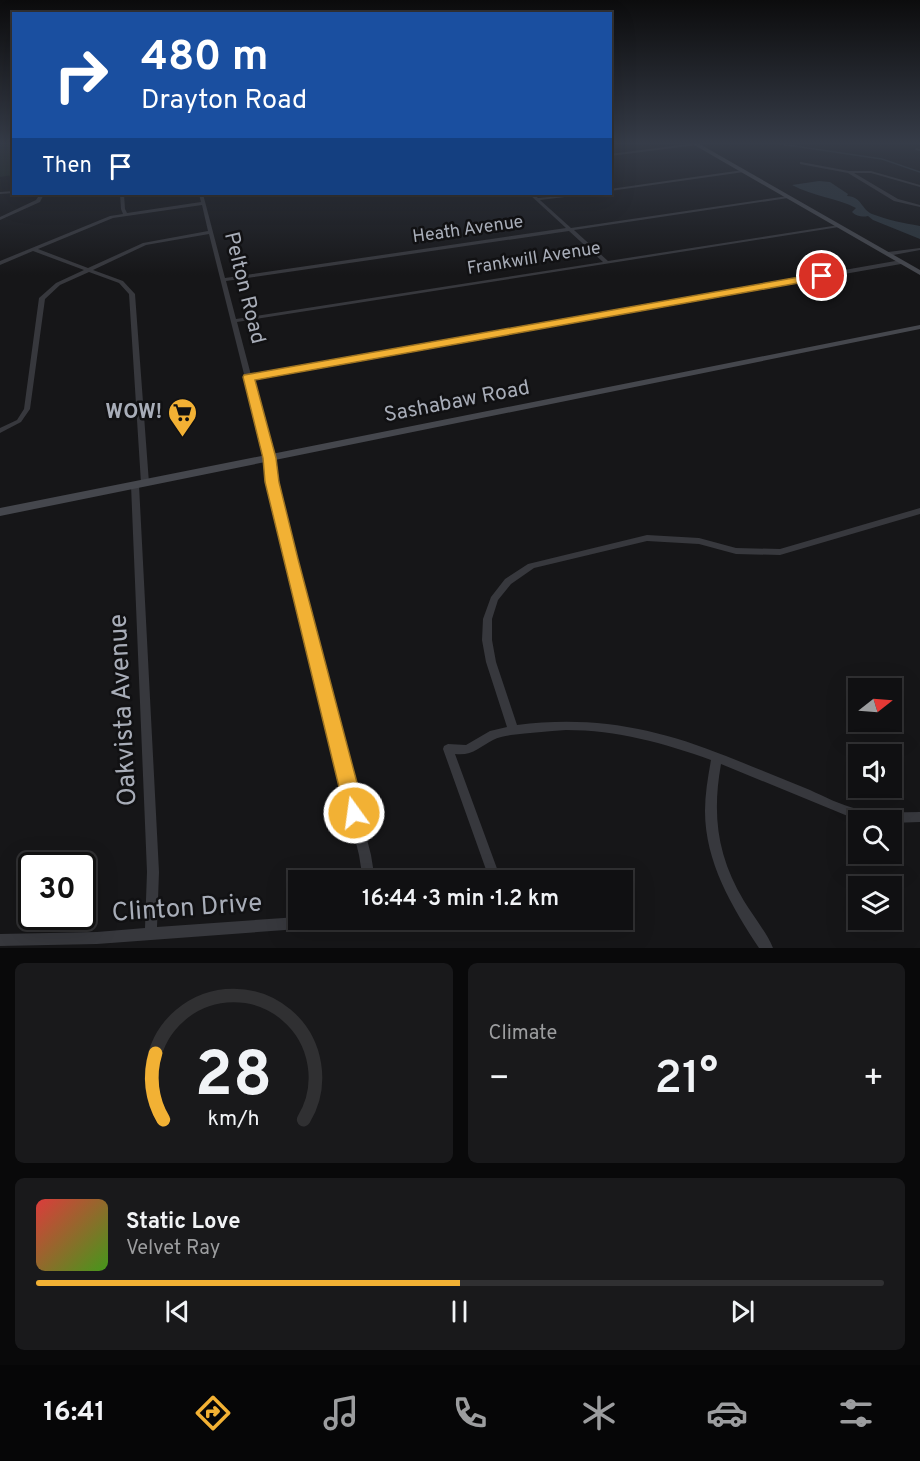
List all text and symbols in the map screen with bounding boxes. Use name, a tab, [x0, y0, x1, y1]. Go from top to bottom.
text: 480 m	[141, 32, 269, 85]
icon: right	[42, 36, 120, 114]
text: Drayton Road	[141, 84, 307, 118]
icon: arrive	[104, 150, 137, 183]
text: Then	[42, 153, 92, 180]
street label: Heath Avenue	[411, 211, 525, 249]
street label: Pelton Road	[217, 229, 271, 347]
street label: Frankwill Avenue	[465, 237, 603, 281]
pin	[796, 250, 847, 301]
icon: arrive	[805, 259, 838, 292]
street label: Sashabaw Road	[382, 375, 532, 429]
supermarket icon: WOW!	[167, 396, 199, 438]
place label: WOW!	[105, 399, 162, 426]
street label: Oakvista Avenue	[102, 613, 146, 807]
north arrow	[848, 678, 902, 732]
map controls	[848, 678, 902, 930]
button: sound	[848, 744, 902, 798]
position arrow	[322, 781, 386, 845]
button: search	[848, 810, 902, 864]
speed limit sign: 30	[18, 852, 96, 930]
button: layers	[848, 876, 902, 930]
text: 16:44 · 3 min · 1.2 km	[362, 886, 559, 913]
street label: Clinton Drive	[111, 887, 263, 931]
text: Climate	[489, 1021, 557, 1047]
text: 28	[195, 1039, 272, 1118]
text: 21°	[654, 1052, 718, 1109]
text: −	[489, 1059, 510, 1101]
text: +	[863, 1059, 884, 1101]
text: km/h	[208, 1106, 260, 1133]
text: Static Love	[126, 1209, 240, 1236]
text: Velvet Ray	[126, 1236, 220, 1262]
icon: previous	[161, 1295, 194, 1328]
icon: pause	[443, 1295, 476, 1328]
icon: next	[726, 1295, 759, 1328]
icon: directions	[192, 1392, 234, 1434]
icon: music	[320, 1392, 362, 1434]
icon: phone	[449, 1392, 491, 1434]
icon: climate	[578, 1392, 620, 1434]
icon: car	[706, 1392, 748, 1434]
icon: filters	[835, 1392, 877, 1434]
text: 16:41	[43, 1396, 105, 1430]

